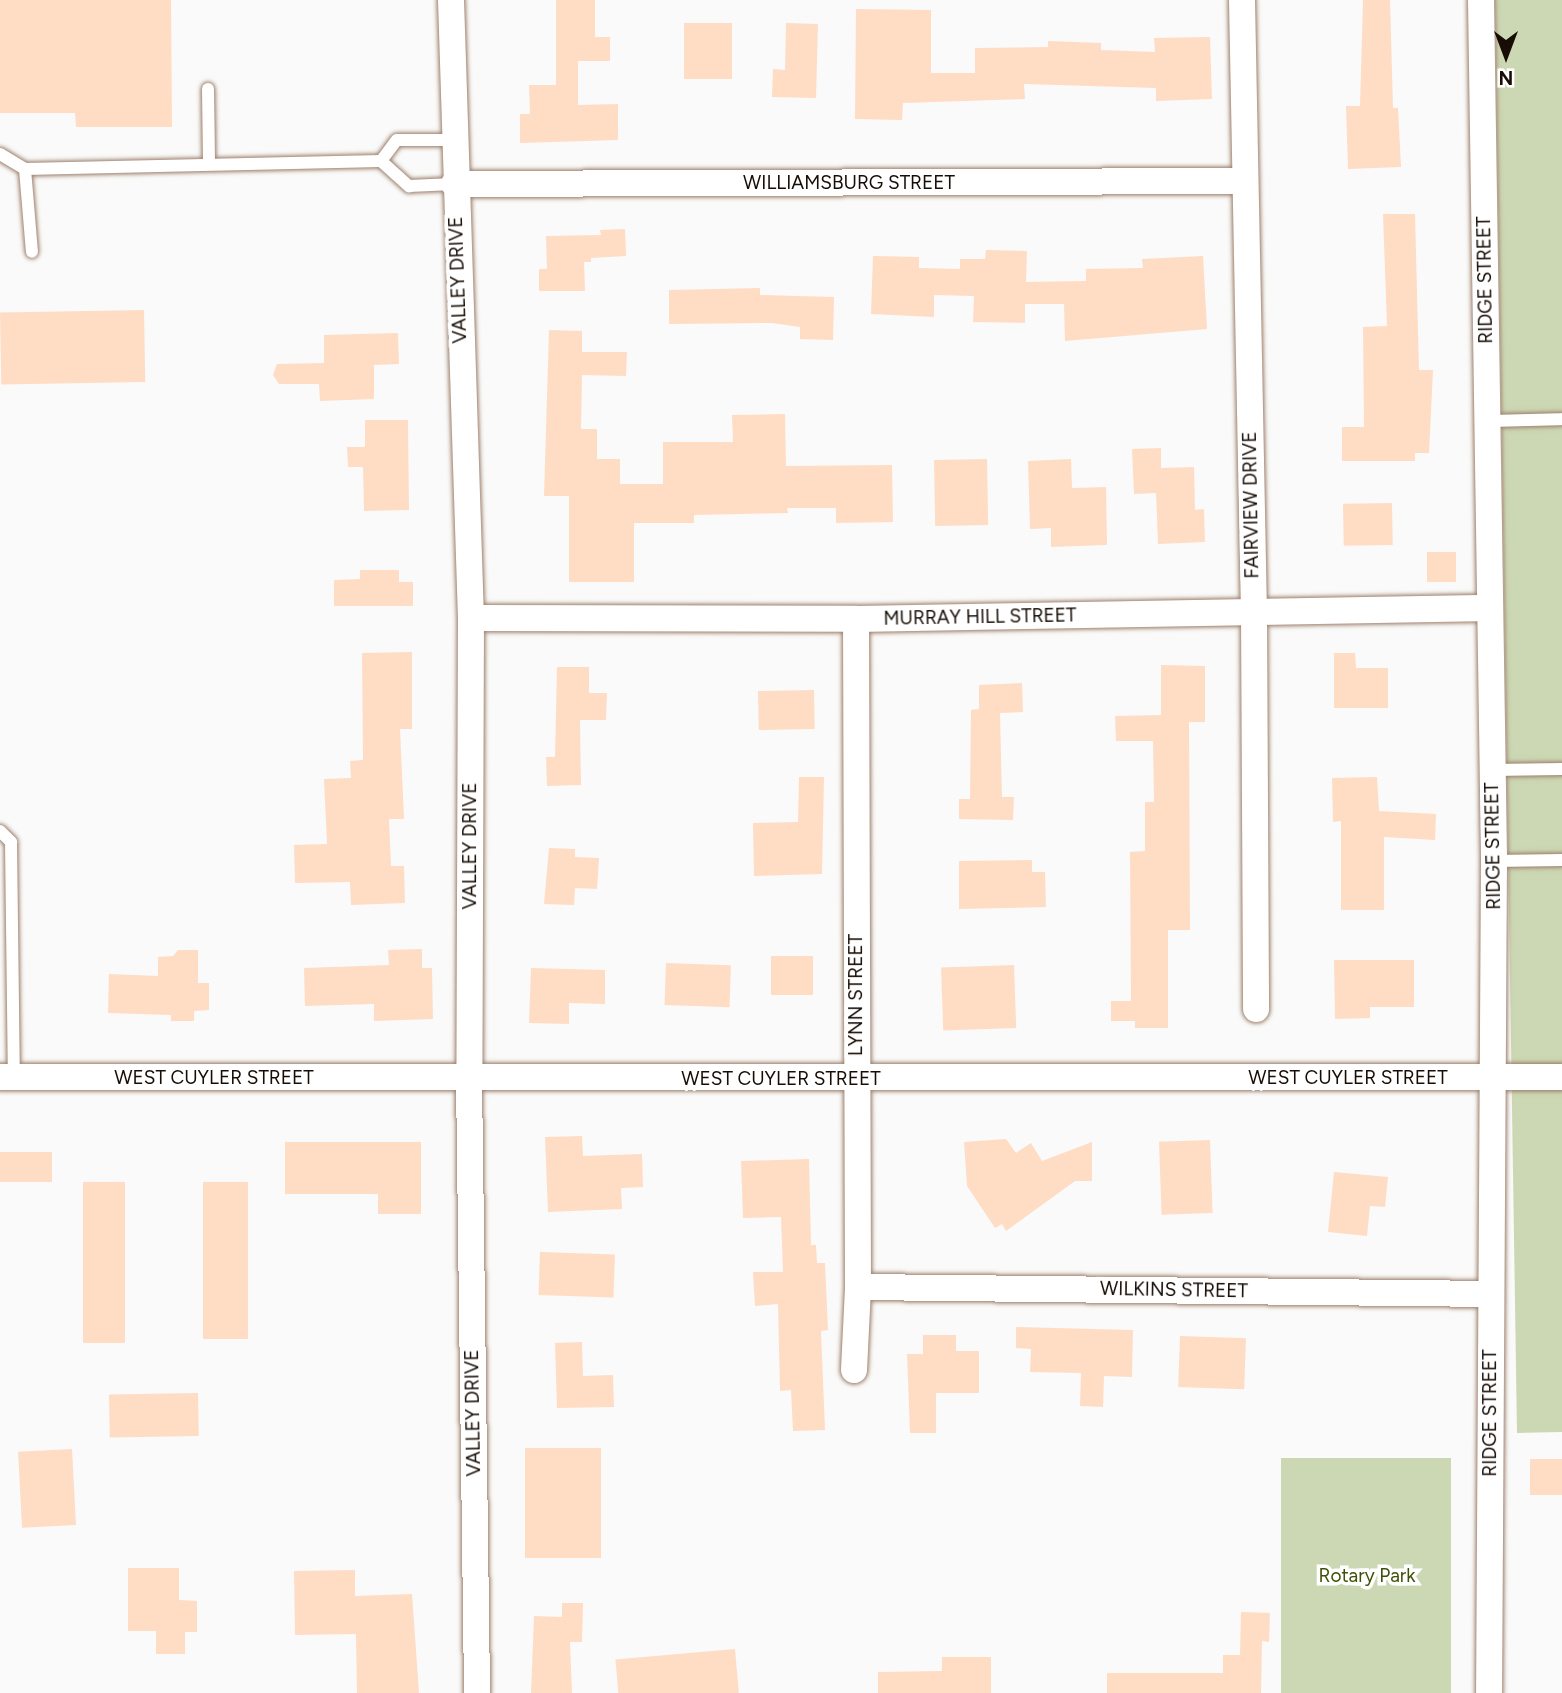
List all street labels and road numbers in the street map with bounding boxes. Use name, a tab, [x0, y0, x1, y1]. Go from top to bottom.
street label: WILLIAMSBURG STREET	[743, 172, 955, 194]
street label: VALLEY DRIVE	[444, 216, 472, 344]
street label: RIDGE STREET	[1472, 216, 1498, 344]
street label: FAIRVIEW DRIVE	[1238, 431, 1264, 579]
street label: MURRAY HILL STREET	[883, 604, 1077, 630]
street label: RIDGE STREET	[1480, 782, 1506, 910]
street label: VALLEY DRIVE	[459, 783, 481, 909]
street label: LYNN STREET	[845, 934, 867, 1056]
street label: WEST CUYLER STREET	[114, 1067, 314, 1089]
street label: WEST CUYLER STREET	[1248, 1067, 1448, 1089]
street label: WEST CUYLER STREET	[681, 1068, 881, 1090]
street label: WILKINS STREET	[1100, 1277, 1248, 1303]
street label: VALLEY DRIVE	[460, 1349, 486, 1477]
street label: RIDGE STREET	[1479, 1349, 1501, 1477]

